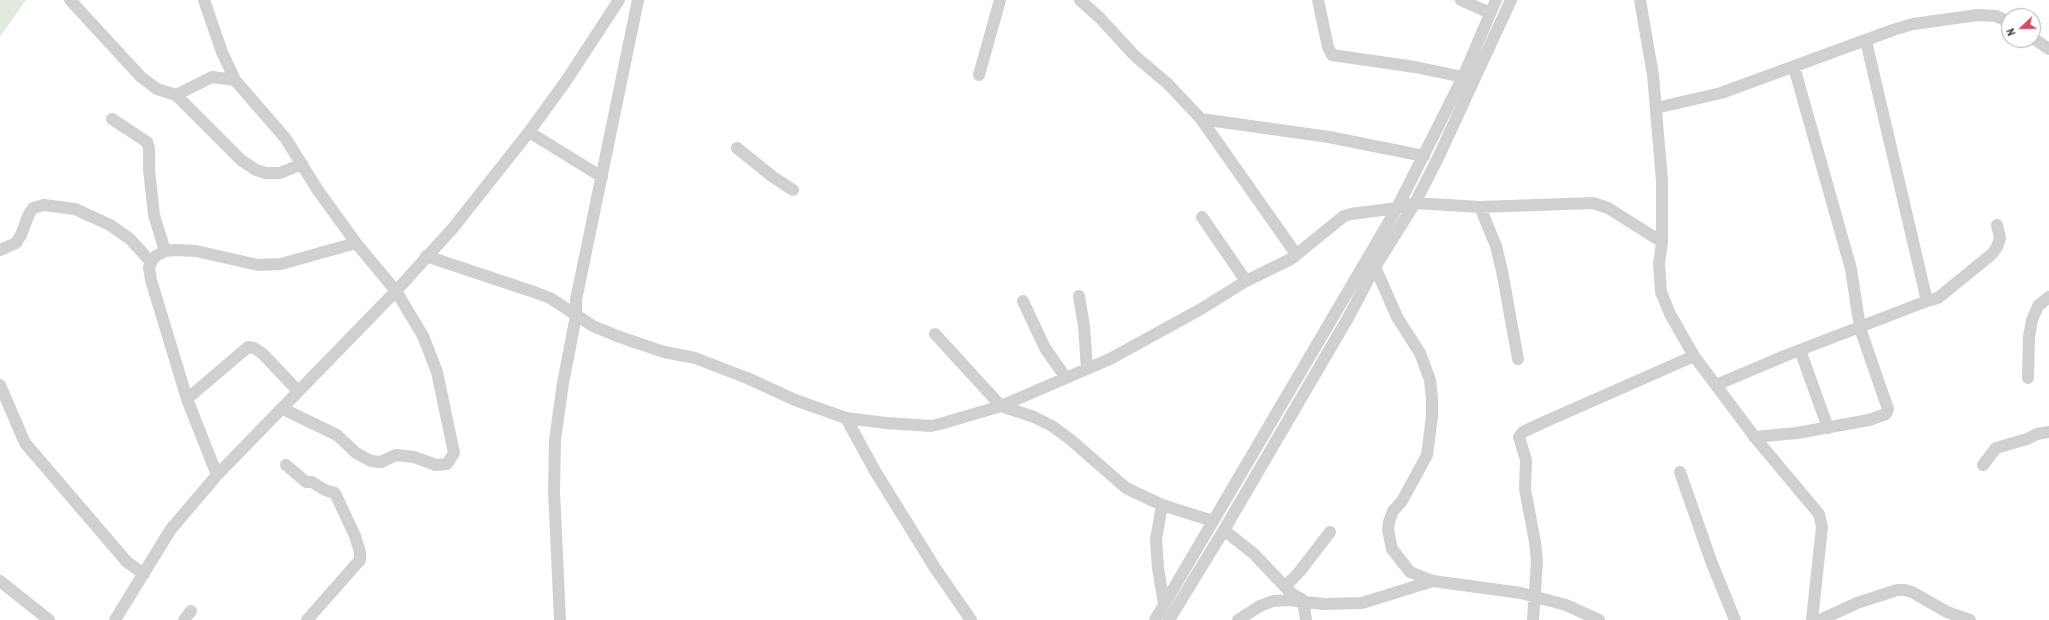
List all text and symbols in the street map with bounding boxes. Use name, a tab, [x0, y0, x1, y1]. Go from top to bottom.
north arrow	[2001, 8, 2041, 48]
text: N	[2003, 26, 2019, 38]

